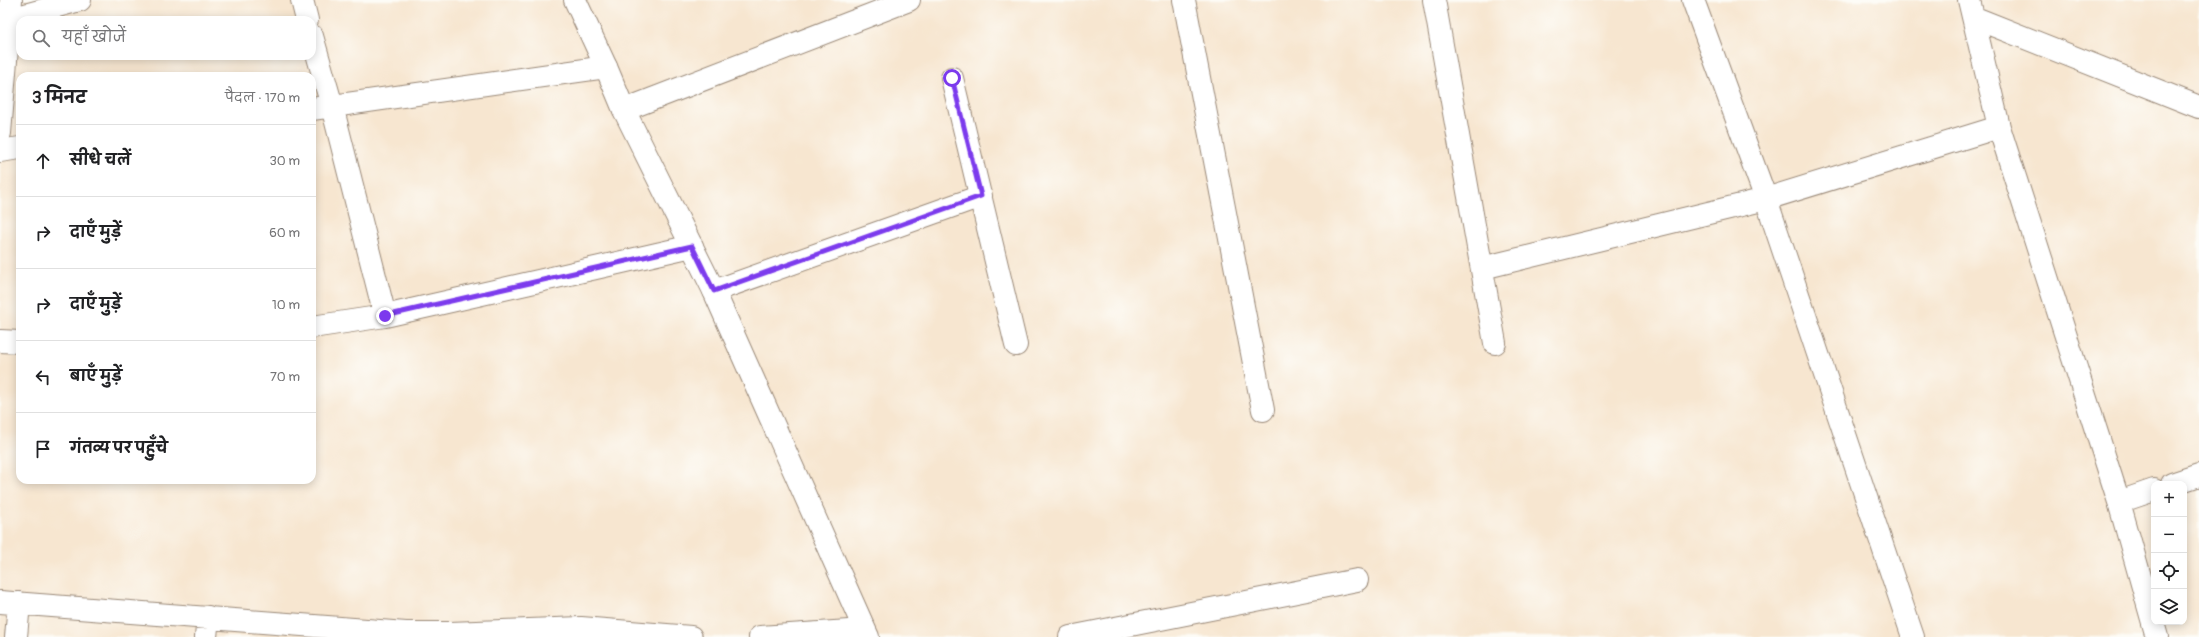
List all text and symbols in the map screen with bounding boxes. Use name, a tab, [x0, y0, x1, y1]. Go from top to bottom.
search box	[16, 16, 316, 60]
icon: search	[30, 27, 52, 49]
text: यहाँ खोजें	[62, 28, 126, 47]
route start	[943, 69, 961, 87]
text: 3 मिनट	[32, 87, 86, 108]
text: पैदल · 170 m	[225, 90, 300, 106]
icon: ahead	[32, 150, 54, 172]
text: सीधे चलें	[70, 151, 131, 170]
text: 30 m	[270, 153, 300, 169]
icon: right	[32, 222, 54, 244]
text: दाएँ मुड़ें	[70, 223, 122, 242]
text: 60 m	[269, 225, 300, 241]
icon: right	[32, 294, 54, 316]
text: दाएँ मुड़ें	[70, 295, 122, 314]
text: 10 m	[272, 297, 300, 313]
route end	[376, 307, 394, 325]
icon: left	[32, 366, 54, 388]
text: बाएँ मुड़ें	[70, 367, 122, 386]
text: 70 m	[270, 369, 300, 385]
icon: arrive	[32, 438, 54, 460]
text: गंतव्य पर पहुँचे	[70, 439, 168, 458]
map controls	[2151, 481, 2187, 625]
button: +	[2151, 481, 2187, 517]
button: −	[2151, 517, 2187, 553]
button: locate	[2151, 553, 2187, 589]
button: layers	[2151, 589, 2187, 625]

